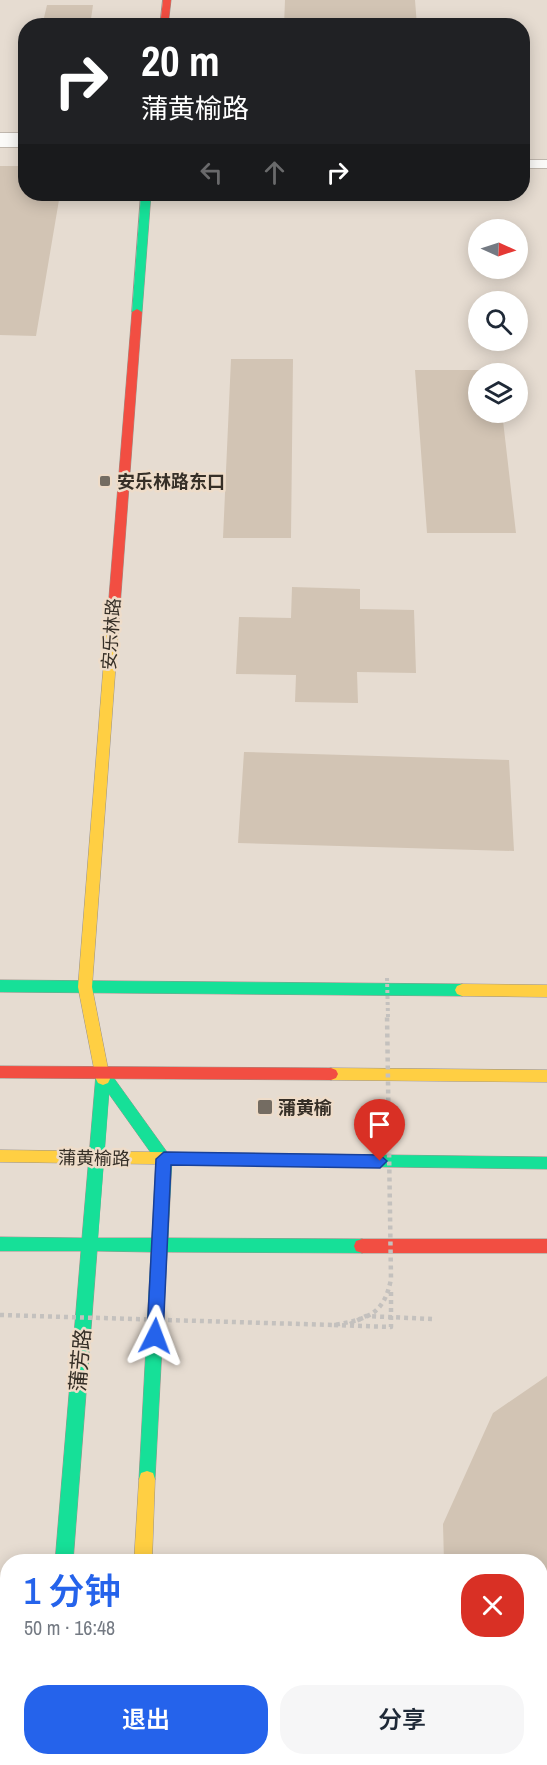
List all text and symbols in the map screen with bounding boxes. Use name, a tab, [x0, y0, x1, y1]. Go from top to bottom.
text: 20 m	[141, 33, 220, 89]
icon: right	[42, 42, 120, 120]
text: 蒲黄榆路	[141, 90, 249, 126]
icon: left	[195, 156, 228, 189]
icon: ahead	[258, 156, 291, 189]
icon: right	[321, 156, 354, 189]
north arrow	[468, 219, 528, 279]
map controls	[468, 219, 528, 423]
button: search	[468, 291, 528, 351]
button: layers	[468, 363, 528, 423]
place label: 安乐林路东口	[117, 469, 225, 494]
marker: 安乐林路东口	[98, 474, 112, 488]
street label: 安乐林路	[96, 597, 126, 671]
place label: 蒲黄榆	[278, 1095, 332, 1120]
marker: 蒲黄榆	[256, 1098, 274, 1116]
pin	[354, 1099, 405, 1161]
icon: arrive	[363, 1108, 396, 1141]
street label: 蒲黄榆路	[58, 1145, 130, 1171]
position arrow	[123, 1304, 187, 1368]
street label: 蒲芳路	[63, 1327, 97, 1393]
text: 1 分钟	[24, 1567, 121, 1615]
button: close	[461, 1574, 524, 1637]
text: 50 m · 16:48	[24, 1614, 115, 1641]
button: 退出	[24, 1685, 268, 1754]
button: 分享	[280, 1685, 524, 1754]

